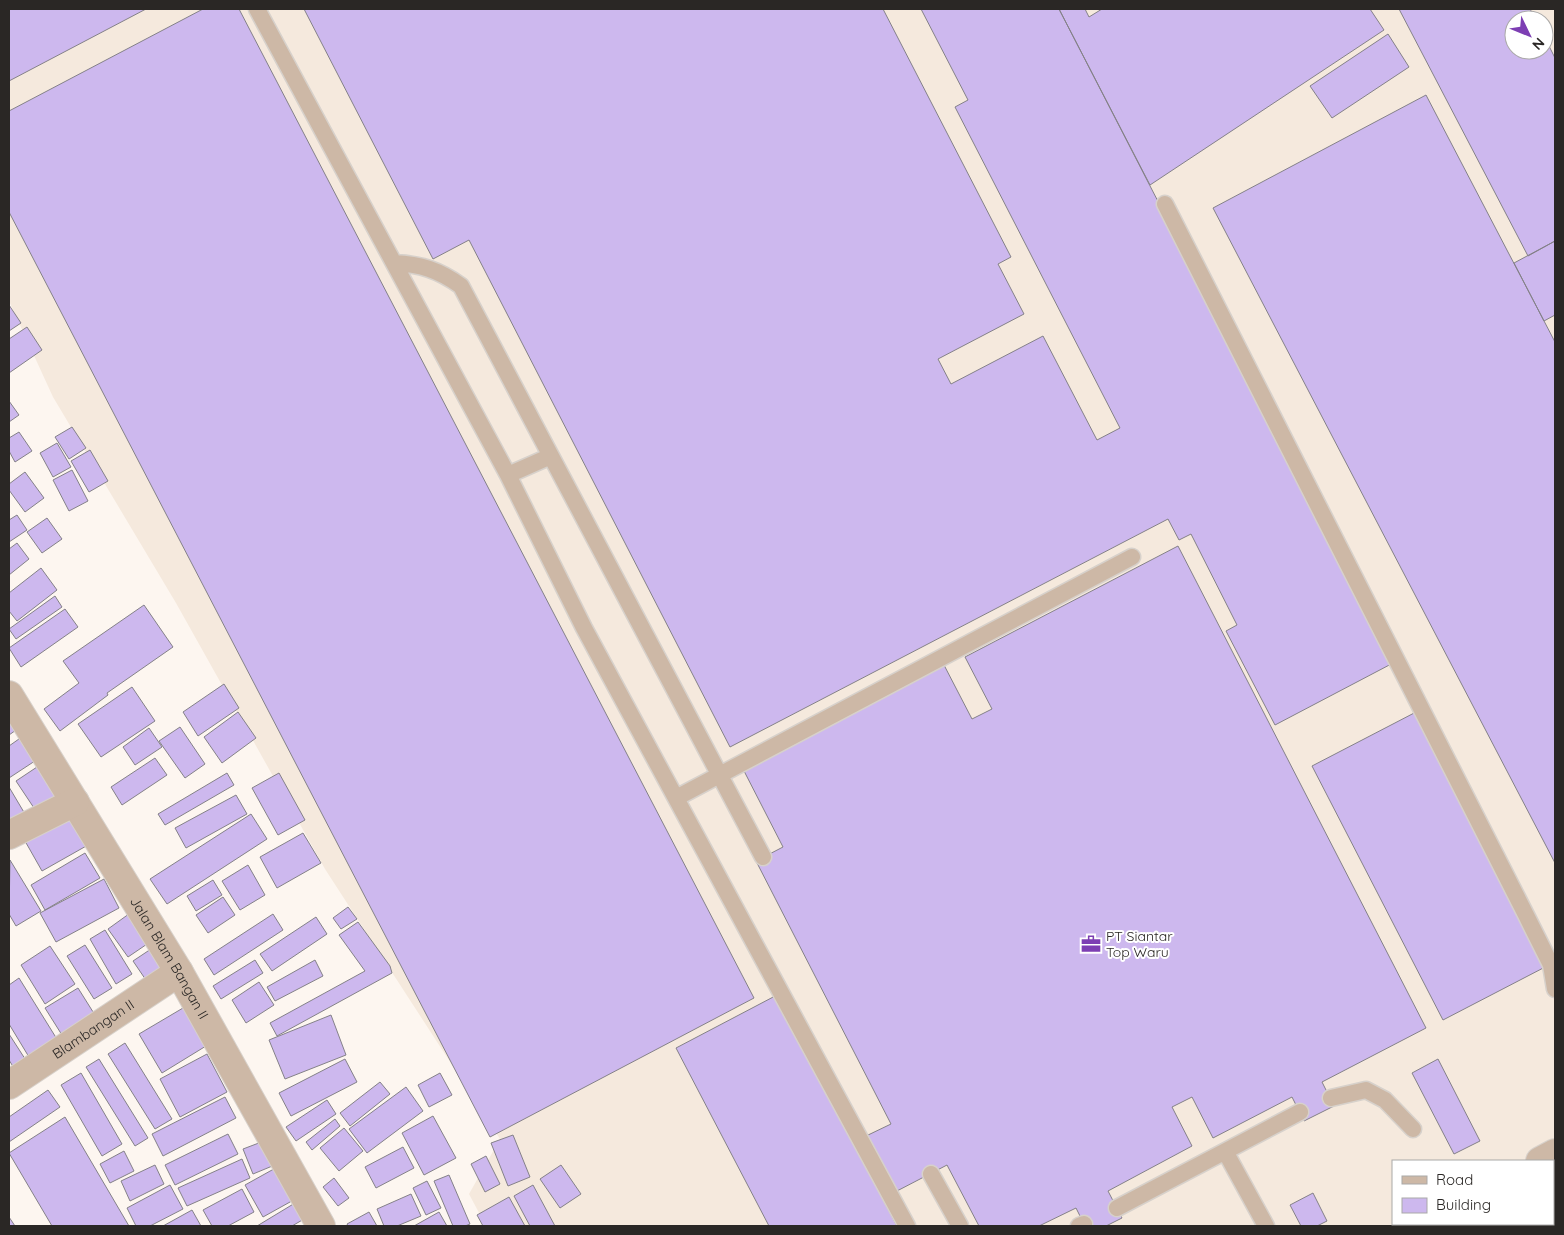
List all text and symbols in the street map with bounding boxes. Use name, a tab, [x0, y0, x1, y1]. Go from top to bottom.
north arrow	[1504, 10, 1554, 60]
text: N	[1528, 34, 1549, 54]
street label: Jalan Blam Bangan II	[126, 893, 213, 1022]
place label: PT Siantar Top Waru	[1106, 927, 1173, 961]
office icon: PT Siantar Top Waru	[1080, 933, 1102, 955]
street label: Blambangan II	[49, 995, 138, 1063]
legend	[1392, 1160, 1554, 1225]
text: Road	[1436, 1170, 1473, 1189]
text: Building	[1436, 1195, 1491, 1214]

